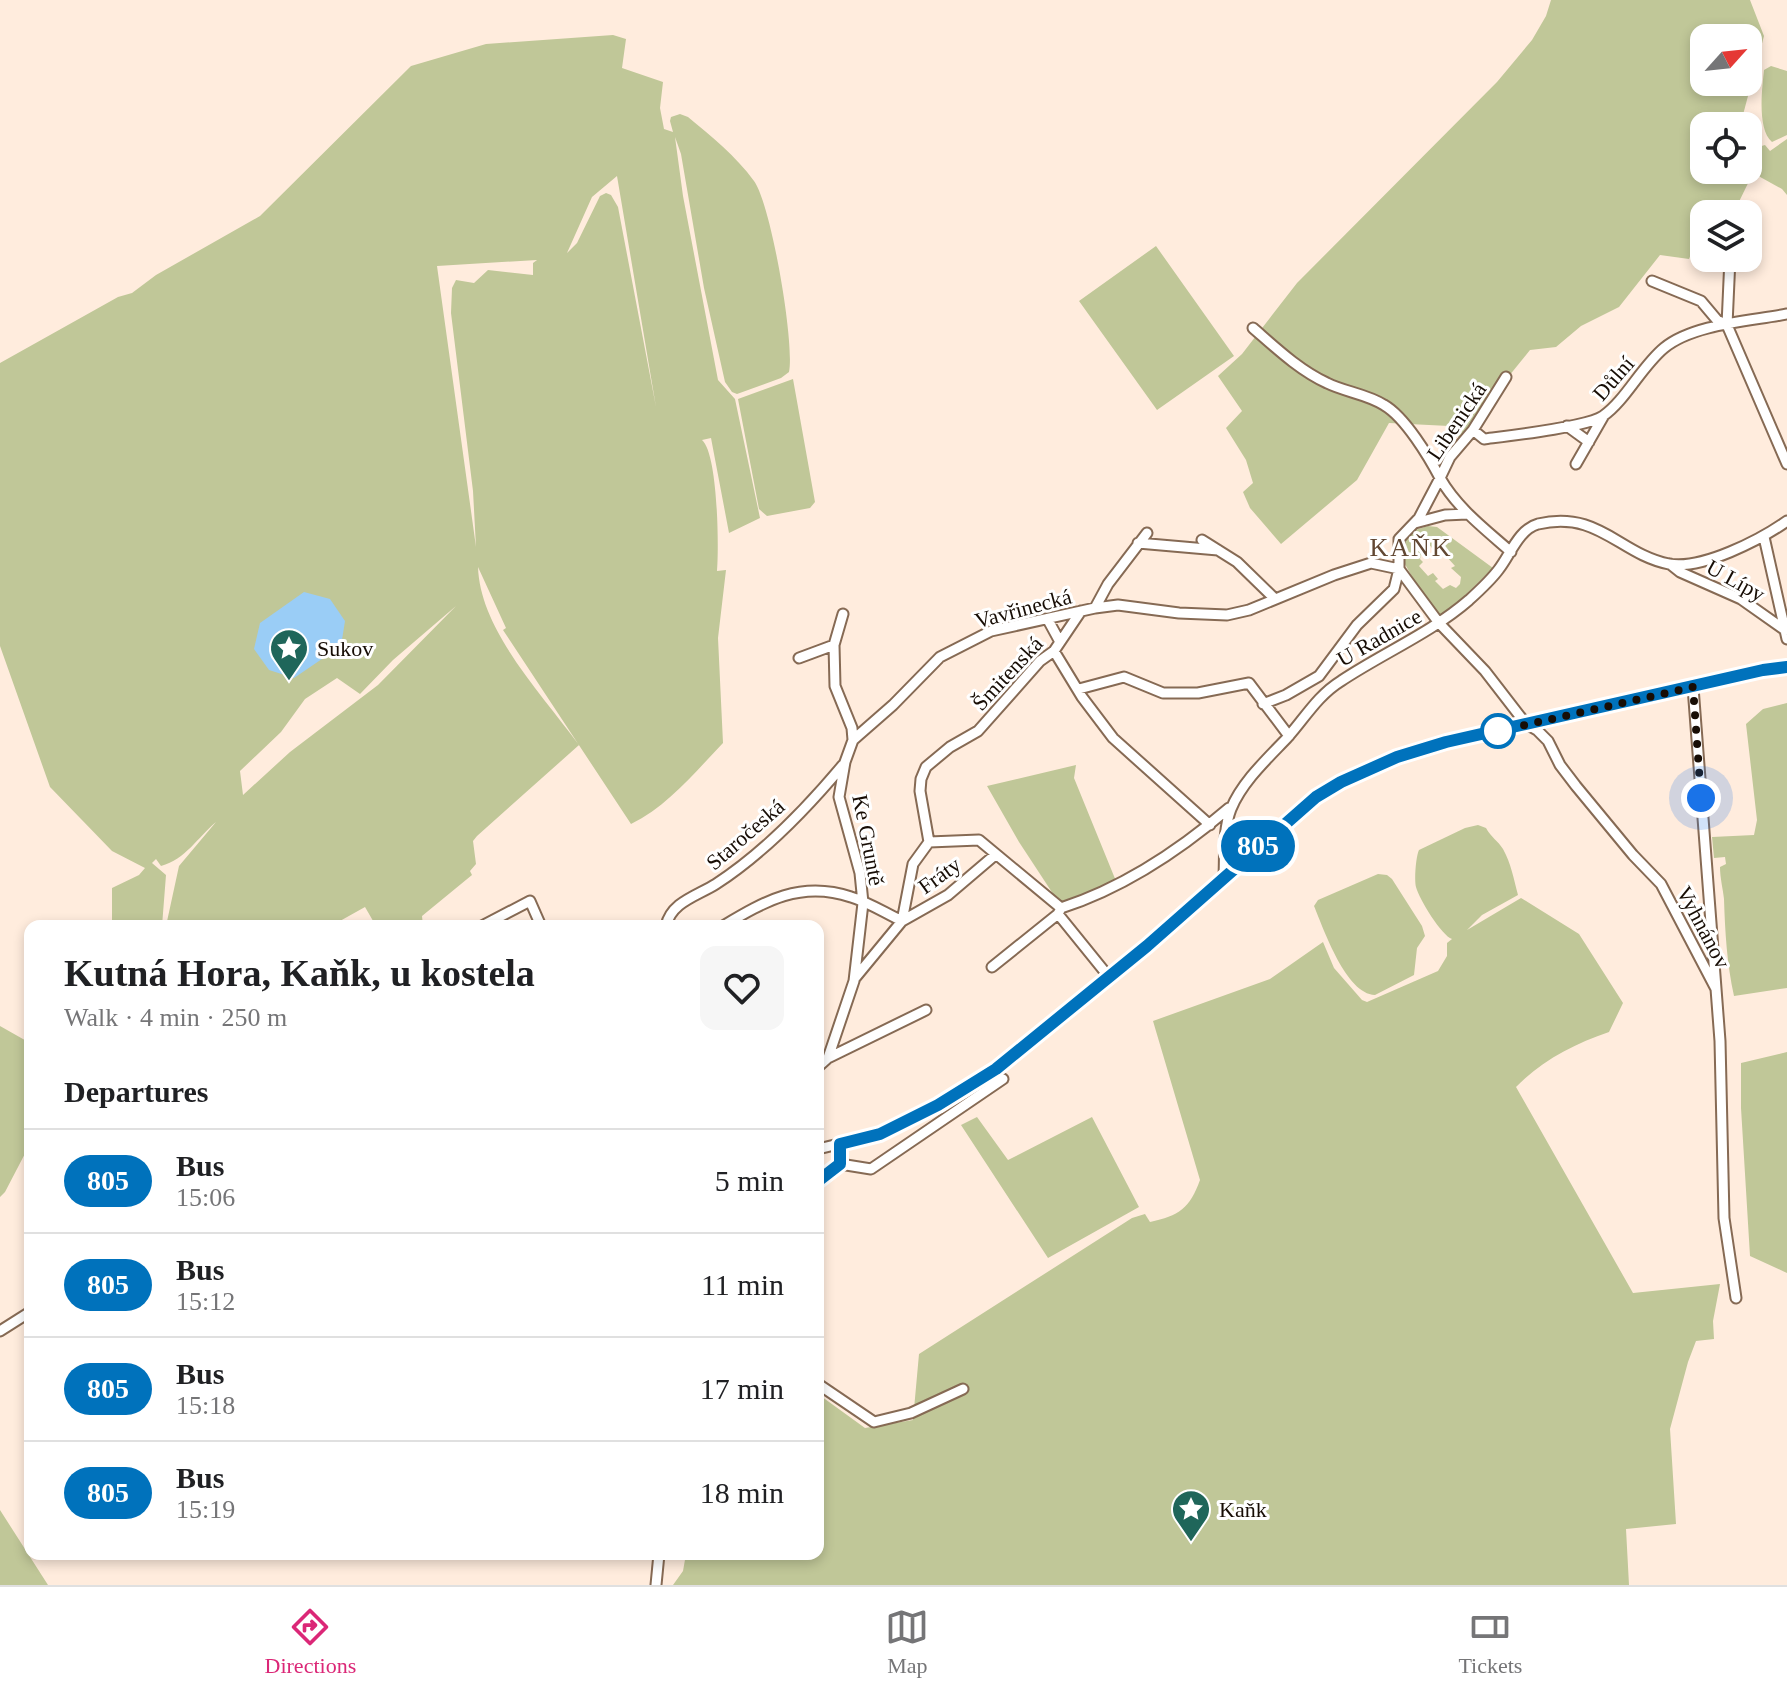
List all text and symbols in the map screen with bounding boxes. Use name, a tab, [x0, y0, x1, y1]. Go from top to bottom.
north arrow	[1690, 24, 1762, 96]
map controls	[1690, 24, 1762, 272]
button: locate	[1690, 112, 1762, 184]
button: layers	[1690, 200, 1762, 272]
street label: Důlní	[1588, 351, 1639, 405]
street label: Libenická	[1421, 378, 1491, 465]
district label: KAŇK	[1369, 533, 1453, 562]
street label: U Lípy	[1702, 554, 1769, 607]
street label: Vavřinecká	[972, 584, 1074, 633]
street label: U Radnice	[1333, 603, 1426, 672]
place icon: Sukov	[268, 627, 310, 682]
street label: Šmitenská	[967, 631, 1048, 715]
place label: Sukov	[317, 636, 373, 661]
unlabelled marker	[1481, 714, 1515, 748]
your location	[1681, 778, 1721, 818]
street label: Ke Gruntě	[847, 792, 890, 888]
street label: Staročeská	[701, 794, 790, 875]
line badge: 805	[1212, 820, 1304, 872]
text: 805	[1237, 830, 1279, 861]
street label: Fráty	[913, 852, 965, 899]
street label: Vyhnánov	[1672, 882, 1736, 972]
button: heart	[700, 946, 784, 1030]
text: Kutná Hora, Kaňk, u kostela	[64, 952, 535, 994]
text: Walk · 4 min · 250 m	[64, 1003, 287, 1032]
text: Departures	[64, 1075, 208, 1108]
text: Bus	[176, 1149, 224, 1182]
text: 5 min	[715, 1164, 784, 1197]
text: 805	[87, 1165, 129, 1196]
text: 15:06	[176, 1183, 235, 1212]
text: Bus	[176, 1253, 224, 1286]
text: 11 min	[701, 1268, 784, 1301]
text: 805	[87, 1269, 129, 1300]
text: 15:12	[176, 1287, 235, 1316]
text: Bus	[176, 1357, 224, 1390]
text: 17 min	[700, 1372, 784, 1405]
text: 805	[87, 1373, 129, 1404]
text: 15:18	[176, 1391, 235, 1420]
text: Bus	[176, 1461, 224, 1494]
text: 18 min	[700, 1476, 784, 1509]
text: 805	[87, 1477, 129, 1508]
place icon: Kaňk	[1170, 1488, 1212, 1543]
text: 15:19	[176, 1495, 235, 1524]
place label: Kaňk	[1219, 1497, 1267, 1522]
tab: Directions	[265, 1605, 356, 1679]
tab: Map	[885, 1605, 929, 1679]
tab: Tickets	[1458, 1605, 1522, 1679]

